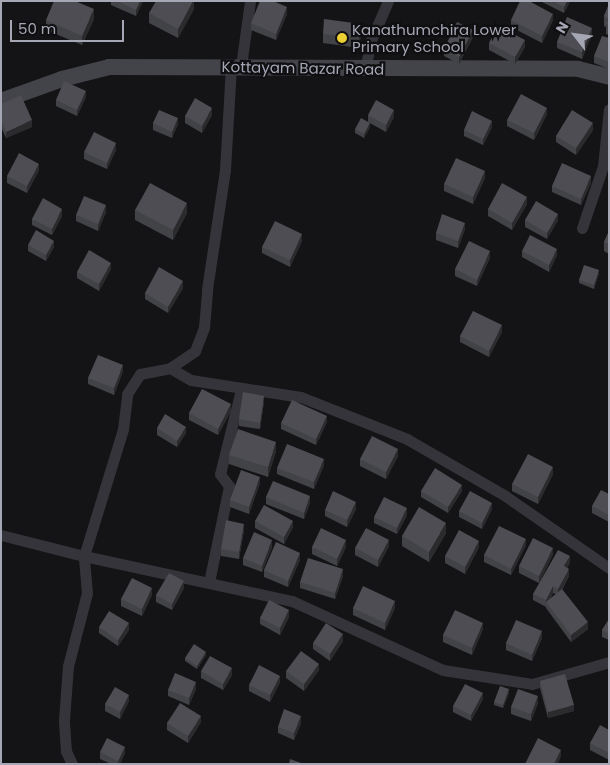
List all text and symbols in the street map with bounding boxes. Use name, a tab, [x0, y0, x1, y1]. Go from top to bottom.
scale bar	[12, 10, 126, 42]
north arrow	[550, 10, 600, 60]
text: 50 m	[18, 18, 56, 39]
text: N	[551, 18, 573, 37]
place label: Kanathumchira Lower Primary School	[352, 20, 516, 55]
marker: Kanathumchira Lower Primary School	[336, 32, 348, 44]
street label: Kottayam Bazar Road	[222, 58, 384, 78]

